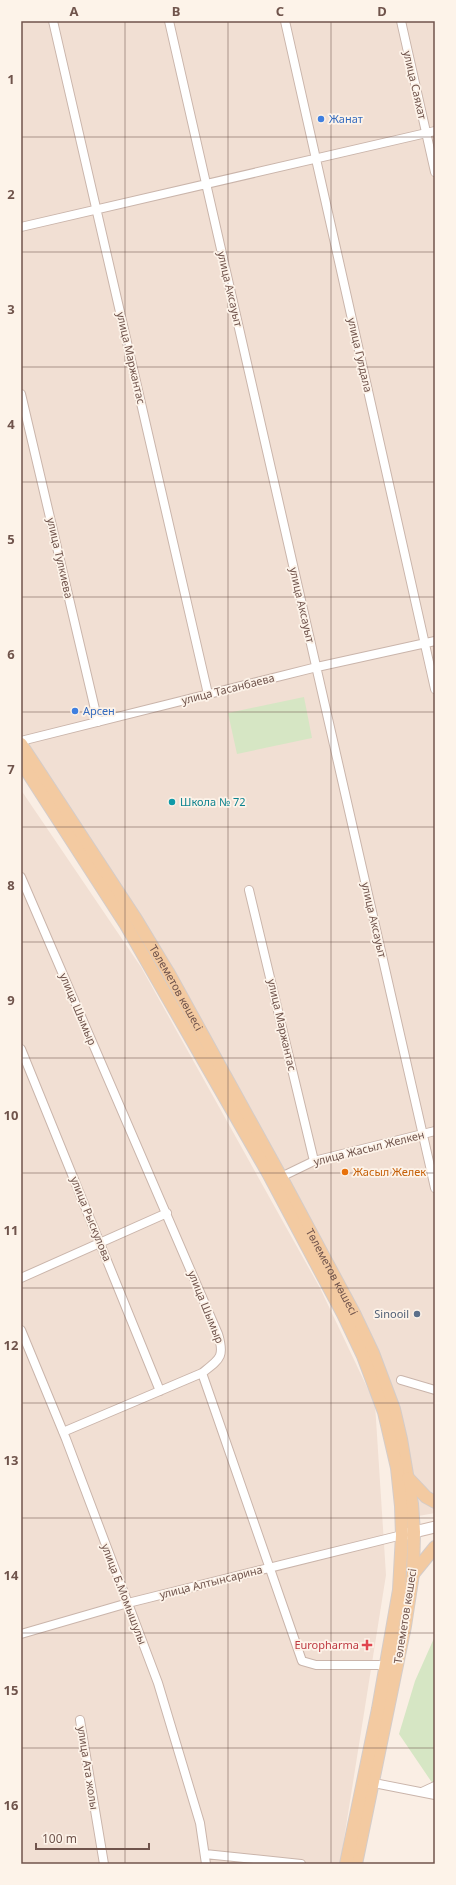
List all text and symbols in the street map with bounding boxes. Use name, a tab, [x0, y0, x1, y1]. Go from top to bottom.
text: A	[70, 2, 79, 20]
text: B	[172, 2, 180, 20]
text: C	[276, 2, 284, 20]
text: D	[377, 2, 387, 20]
street label: улица Саяхат	[400, 49, 431, 121]
text: 1	[7, 70, 15, 88]
place label: Жанат	[329, 111, 363, 126]
marker: Жанат	[316, 114, 326, 124]
text: 2	[7, 185, 15, 203]
street label: улица Аксауыт	[214, 250, 246, 328]
text: 3	[7, 300, 15, 318]
street label: улица Маржантас	[114, 310, 149, 405]
street label: улица Гулдала	[345, 316, 376, 394]
text: 4	[7, 415, 15, 433]
street label: улица Тулкиева	[44, 516, 77, 600]
text: 5	[7, 530, 15, 548]
street label: улица Аксауыт	[286, 566, 318, 644]
text: 6	[7, 645, 15, 663]
street label: улица Тасанбаева	[180, 670, 276, 707]
place label: Арсен	[83, 703, 115, 718]
marker: Арсен	[70, 706, 80, 716]
text: 7	[7, 760, 15, 778]
place label: Школа № 72	[180, 794, 246, 809]
marker: Школа № 72	[167, 797, 177, 807]
text: 8	[7, 876, 15, 894]
street label: улица Аксауыт	[358, 881, 390, 959]
street label: Төлеметов көшесі	[146, 942, 207, 1033]
street label: улица Шымыр	[56, 970, 101, 1048]
street label: улица Маржантас	[265, 977, 300, 1072]
text: 9	[7, 991, 15, 1009]
text: 10	[4, 1106, 18, 1124]
street label: улица Жасыл Желкен	[312, 1126, 426, 1169]
place label: Жасыл Желек	[353, 1164, 426, 1179]
marker: Жасыл Желек	[340, 1167, 350, 1177]
street label: улица Рыскулова	[68, 1174, 115, 1264]
text: 11	[4, 1221, 18, 1239]
street label: Төлеметов көшесі	[303, 1226, 362, 1317]
street label: улица Шымыр	[185, 1268, 228, 1346]
place label: Sinooil	[374, 1306, 409, 1321]
marker: Sinooil	[412, 1309, 422, 1319]
text: 12	[4, 1336, 18, 1354]
text: 13	[4, 1451, 18, 1469]
street label: улица Б.Момышулы	[98, 1541, 151, 1646]
street label: улица Алтынсарина	[158, 1561, 264, 1602]
text: 14	[4, 1566, 19, 1584]
street label: Төлеметов көшесі	[390, 1567, 419, 1665]
place label: Europharma	[294, 1637, 359, 1652]
marker: Europharma	[362, 1640, 372, 1650]
text: 15	[4, 1681, 18, 1699]
street label: улица Ата жолы	[74, 1725, 102, 1811]
text: 16	[4, 1796, 18, 1814]
scale bar	[36, 1825, 149, 1851]
text: 100 m	[42, 1830, 77, 1847]

